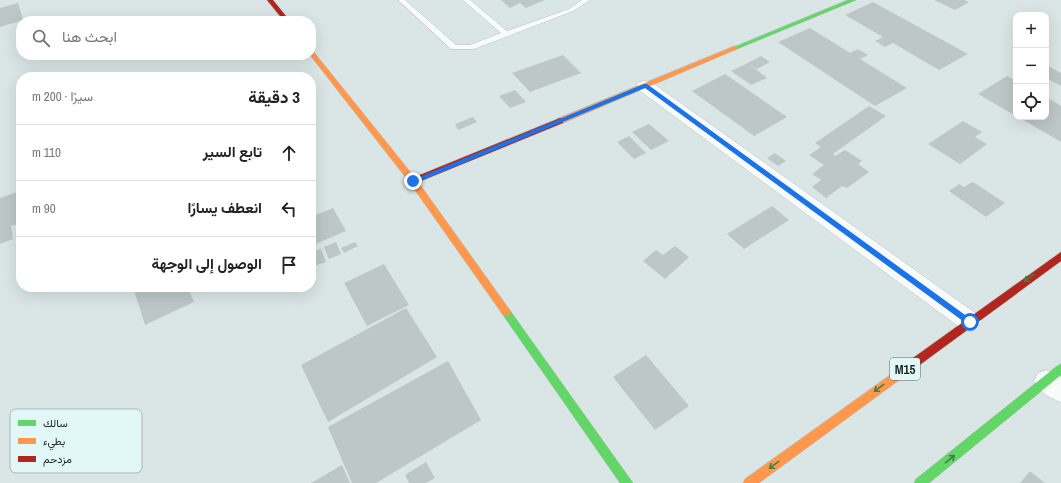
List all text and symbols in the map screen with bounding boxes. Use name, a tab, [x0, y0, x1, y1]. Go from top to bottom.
map controls	[1013, 12, 1049, 120]
button: +	[1013, 12, 1049, 48]
search box	[16, 16, 316, 60]
text: ابحث هنا	[62, 26, 117, 47]
icon: search	[30, 27, 52, 49]
button: −	[1013, 48, 1049, 84]
button: locate	[1013, 84, 1049, 120]
text: 3 دقيقة	[248, 85, 300, 108]
text: سيرًا · 200 m	[32, 88, 93, 105]
text: تابع السير	[203, 141, 262, 162]
icon: ahead	[278, 142, 300, 164]
text: 110 m	[32, 144, 61, 161]
route end	[404, 172, 422, 190]
text: انعطف يسارًا	[188, 197, 262, 218]
icon: left	[278, 198, 300, 220]
text: 90 m	[32, 200, 56, 217]
text: الوصول إلى الوجهة	[151, 253, 262, 274]
icon: arrive	[278, 254, 300, 276]
one-way arrow	[1024, 274, 1035, 283]
route start	[961, 313, 979, 331]
road number: M15	[890, 358, 920, 380]
one-way arrow	[874, 384, 885, 392]
legend	[10, 409, 142, 473]
text: سالك	[43, 416, 68, 430]
text: بطيء	[43, 434, 65, 451]
text: مزدحم	[43, 452, 72, 467]
one-way arrow	[944, 454, 955, 463]
one-way arrow	[769, 460, 780, 469]

